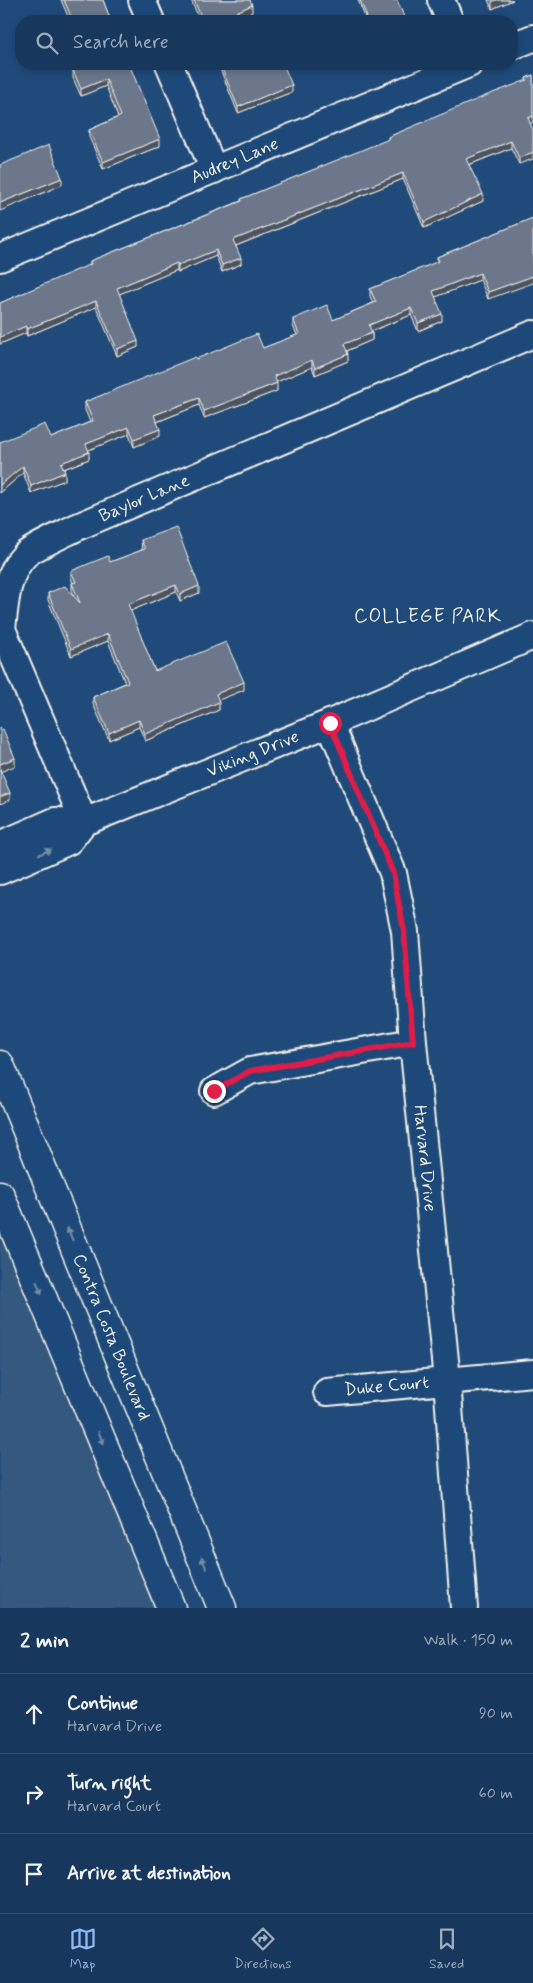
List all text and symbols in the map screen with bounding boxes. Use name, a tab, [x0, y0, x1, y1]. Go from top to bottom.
search box	[15, 15, 518, 70]
icon: search	[33, 29, 61, 57]
text: Search here	[73, 30, 169, 55]
street label: Audrey Lane	[187, 132, 282, 190]
street label: Baylor Lane	[95, 469, 193, 528]
district label: COLLEGE PARK	[354, 604, 502, 629]
route start	[319, 712, 342, 735]
street label: Viking Drive	[203, 725, 303, 783]
one-way arrow	[38, 847, 52, 855]
route end	[203, 1080, 226, 1103]
street label: Harvard Drive	[407, 1104, 442, 1213]
one-way arrow	[65, 1227, 73, 1241]
street label: Contra Costa Boulevard	[66, 1250, 156, 1424]
one-way arrow	[35, 1281, 43, 1295]
street label: Duke Court	[343, 1371, 430, 1402]
one-way arrow	[97, 1431, 105, 1446]
one-way arrow	[200, 1555, 208, 1570]
text: 2 min	[20, 1627, 69, 1655]
text: Walk · 150 m	[424, 1630, 513, 1651]
text: Continue	[67, 1691, 138, 1716]
icon: ahead	[20, 1700, 48, 1728]
text: 90 m	[479, 1703, 513, 1724]
text: Harvard Drive	[67, 1716, 162, 1737]
text: Turn right	[67, 1771, 151, 1796]
icon: right	[20, 1780, 48, 1808]
text: 60 m	[479, 1783, 513, 1804]
text: Harvard Court	[67, 1796, 161, 1817]
icon: arrive	[20, 1860, 48, 1888]
text: Arrive at destination	[67, 1861, 231, 1886]
tab: Map	[69, 1925, 97, 1973]
tab: Directions	[234, 1925, 292, 1973]
tab: Saved	[429, 1925, 464, 1973]

